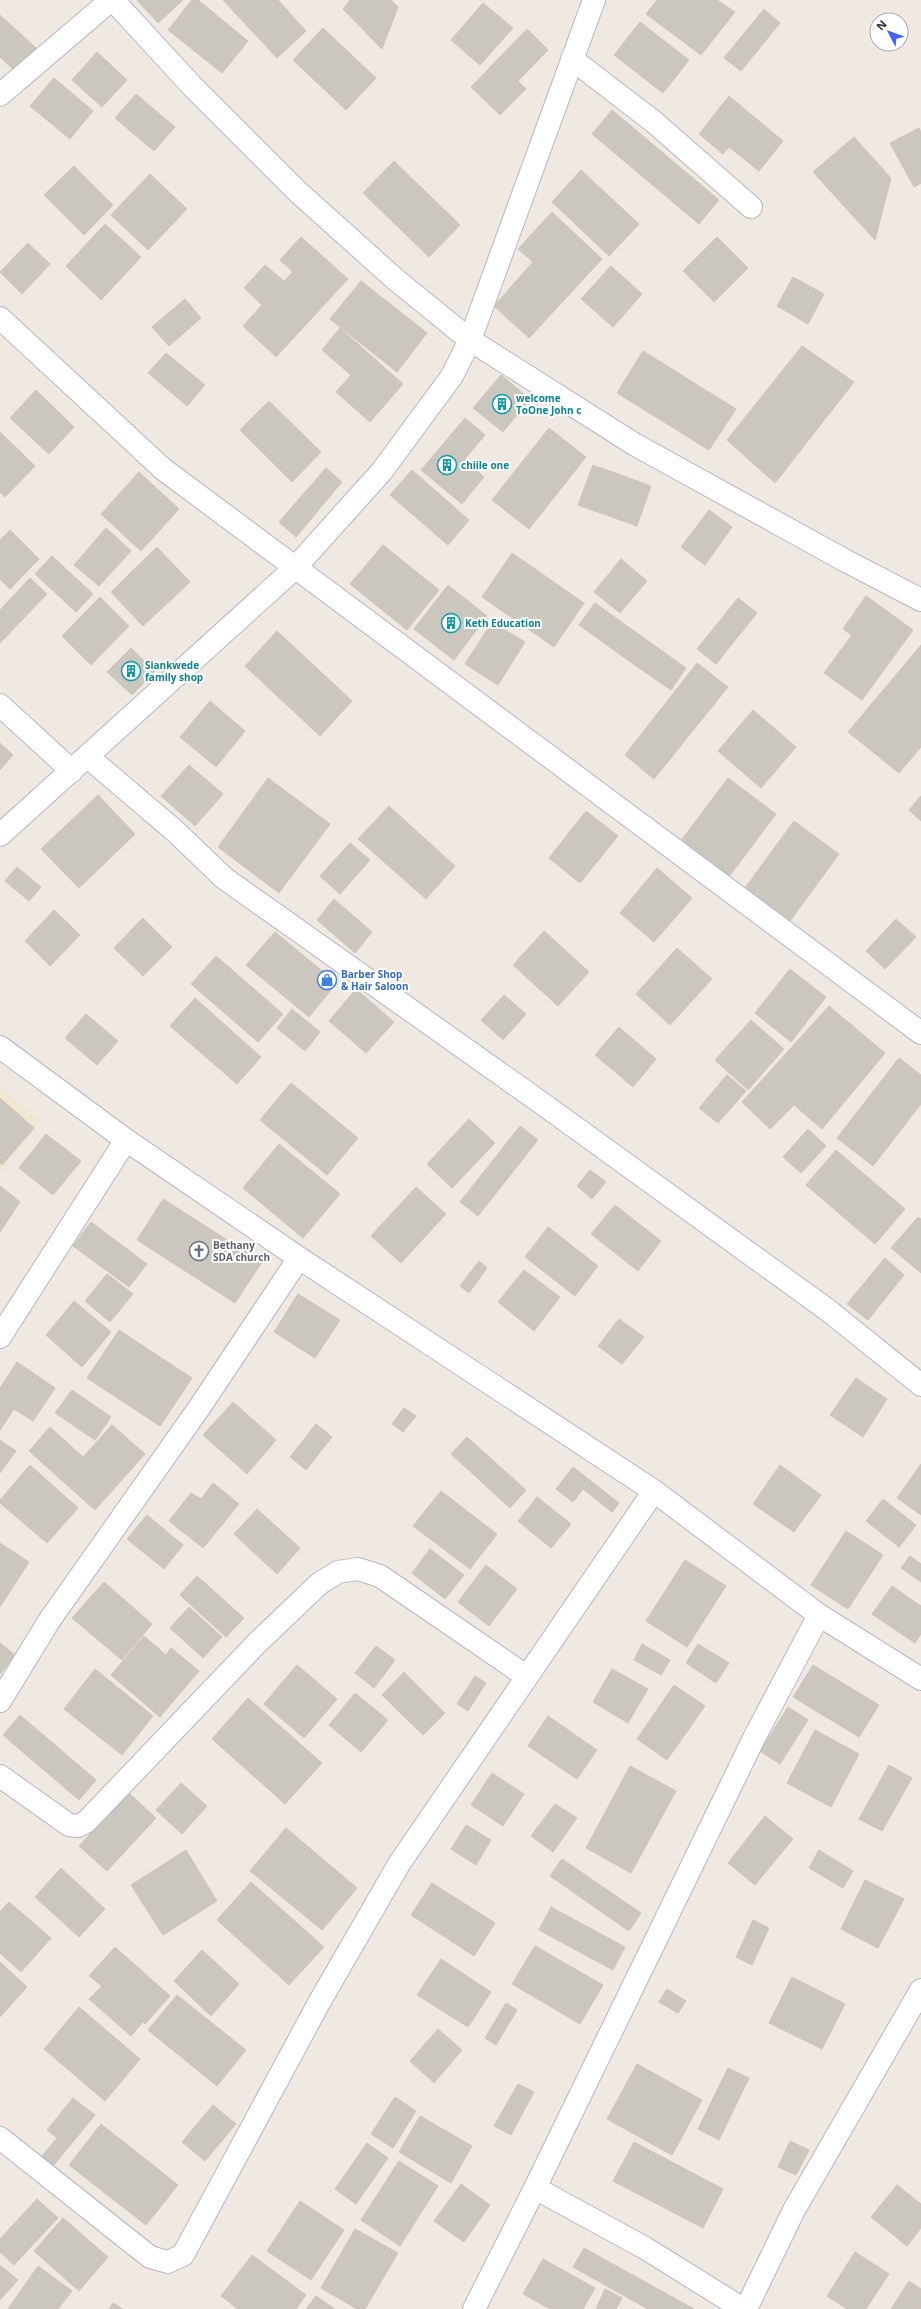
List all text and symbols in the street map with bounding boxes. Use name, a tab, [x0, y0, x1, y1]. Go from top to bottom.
north arrow	[869, 12, 909, 52]
text: N	[873, 17, 890, 33]
place label: welcome ToOne John c	[516, 391, 581, 417]
building icon: welcome ToOne John c	[491, 393, 513, 415]
building icon: chiile one	[436, 454, 458, 476]
place label: chiile one	[461, 458, 509, 472]
building icon: Keth Education	[440, 612, 462, 634]
place label: Keth Education	[465, 616, 541, 630]
place label: Siankwede family shop	[145, 658, 203, 684]
building icon: Siankwede family shop	[120, 660, 142, 682]
place label: Barber Shop & Hair Saloon	[341, 967, 409, 993]
shop icon: Barber Shop & Hair Saloon	[316, 969, 338, 991]
place label: Bethany SDA church	[213, 1238, 270, 1264]
church icon: Bethany SDA church	[188, 1240, 210, 1262]

